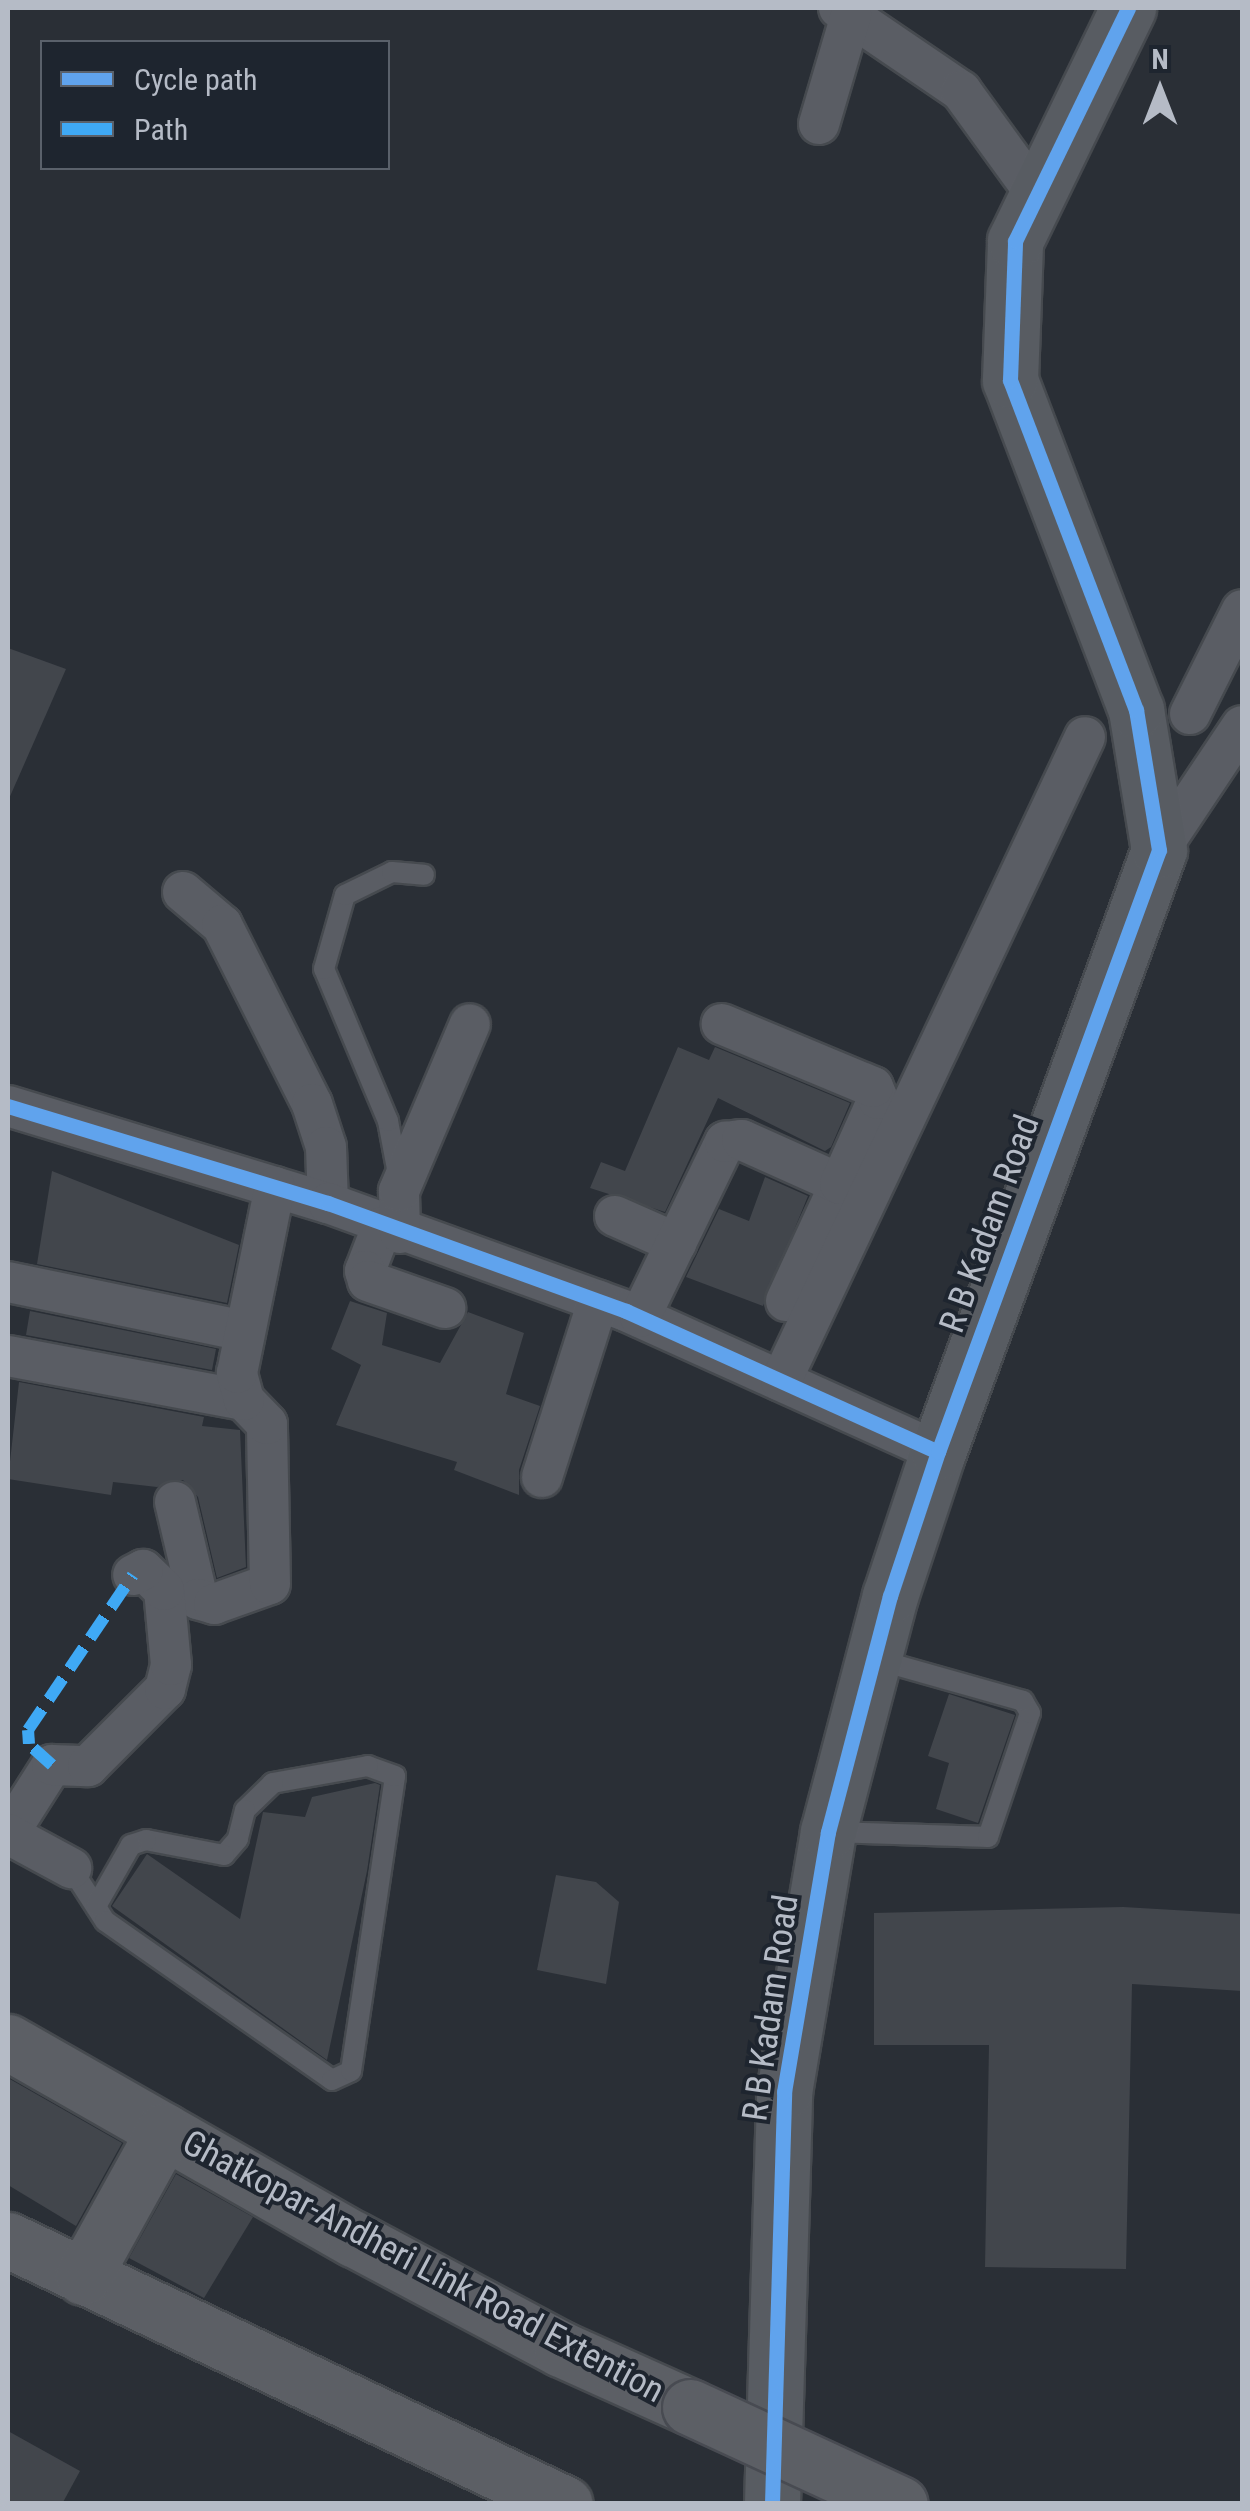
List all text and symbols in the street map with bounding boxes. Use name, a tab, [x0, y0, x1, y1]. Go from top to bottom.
legend	[40, 40, 390, 170]
north arrow	[1110, 40, 1210, 140]
text: N	[1151, 43, 1169, 76]
text: Cycle path	[134, 62, 258, 97]
text: Path	[134, 112, 188, 147]
street label: R B Kadam Road	[931, 1110, 1049, 1338]
street label: R B Kadam Road	[734, 1892, 808, 2124]
street label: Ghatkopar-Andheri Link Road Extention	[175, 2122, 671, 2412]

